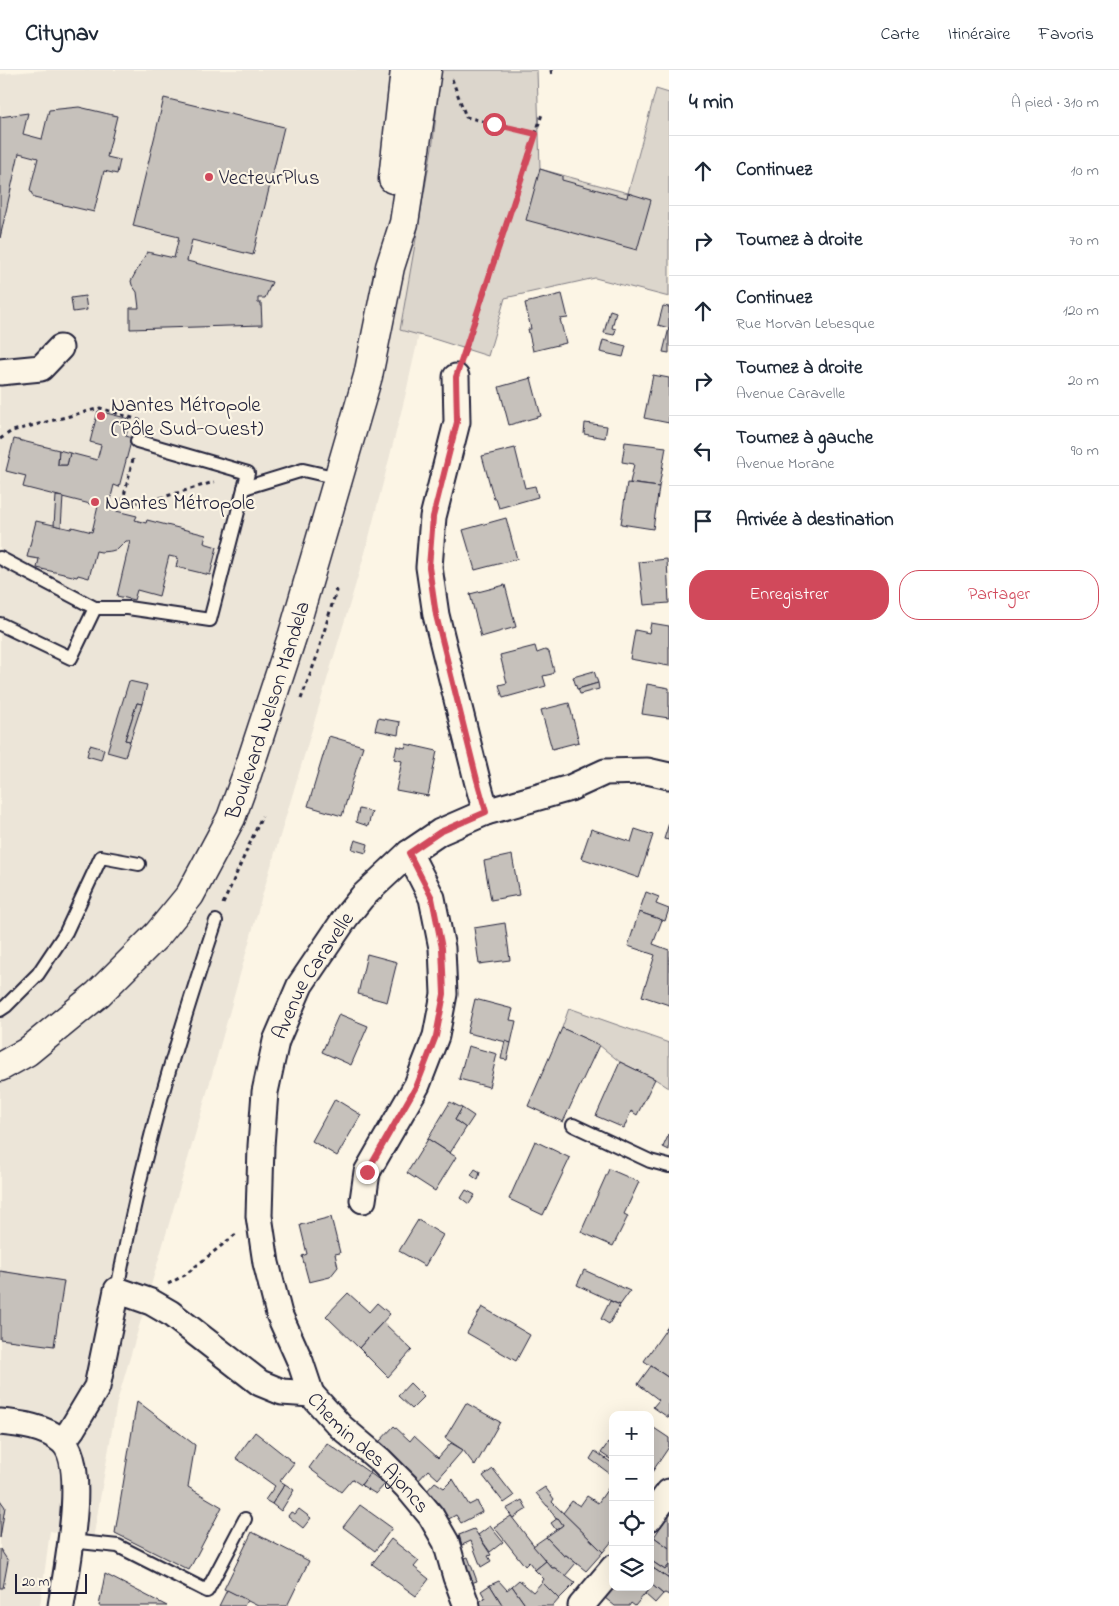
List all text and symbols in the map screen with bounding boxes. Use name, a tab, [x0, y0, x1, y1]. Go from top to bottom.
text: Citynav	[25, 17, 98, 52]
text: Carte	[880, 22, 920, 48]
text: Itinéraire	[948, 22, 1010, 48]
text: Favoris	[1038, 22, 1094, 48]
text: 4 min	[689, 88, 733, 118]
text: À pied · 310 m	[1011, 91, 1099, 115]
route start	[483, 113, 506, 136]
icon: ahead	[689, 157, 717, 185]
text: Continuez	[736, 157, 812, 184]
text: 10 m	[1071, 159, 1099, 183]
place label: VecteurPlus	[218, 164, 320, 194]
marker: VecteurPlus	[203, 171, 215, 183]
icon: right	[689, 227, 717, 255]
text: Tournez à droite	[736, 227, 862, 254]
text: 70 m	[1069, 229, 1099, 253]
text: Continuez	[736, 285, 812, 312]
icon: ahead	[689, 297, 717, 325]
text: 120 m	[1063, 299, 1099, 323]
text: Rue Morvan Lebesque	[736, 312, 875, 336]
text: Tournez à droite	[736, 355, 862, 382]
icon: right	[689, 367, 717, 395]
text: 20 m	[1068, 369, 1099, 393]
text: Avenue Caravelle	[736, 382, 845, 406]
place label: Nantes Métropole (Pôle Sud-Ouest)	[111, 391, 263, 445]
marker: Nantes Métropole (Pôle Sud-Ouest)	[95, 410, 107, 422]
text: Tournez à gauche	[736, 425, 873, 452]
icon: left	[689, 437, 717, 465]
text: 90 m	[1071, 439, 1099, 463]
text: Avenue Morane	[736, 452, 835, 476]
place label: Nantes Métropole	[105, 489, 255, 519]
marker: Nantes Métropole	[89, 496, 101, 508]
icon: arrive	[689, 507, 717, 535]
text: Arrivée à destination	[736, 507, 894, 534]
button: Enregistrer	[689, 570, 889, 620]
button: Partager	[899, 570, 1099, 620]
street label: Boulevard Nelson Mandela	[218, 598, 319, 825]
street label: Avenue Caravelle	[265, 906, 363, 1044]
route end	[356, 1161, 379, 1184]
street label: Chemin des Ajoncs	[299, 1386, 436, 1521]
map controls	[609, 1411, 654, 1591]
button: +	[609, 1411, 654, 1456]
button: −	[609, 1456, 654, 1501]
button: locate	[609, 1501, 654, 1546]
button: layers	[609, 1546, 654, 1591]
scale bar	[15, 1571, 88, 1594]
text: 20 m	[22, 1572, 49, 1593]

